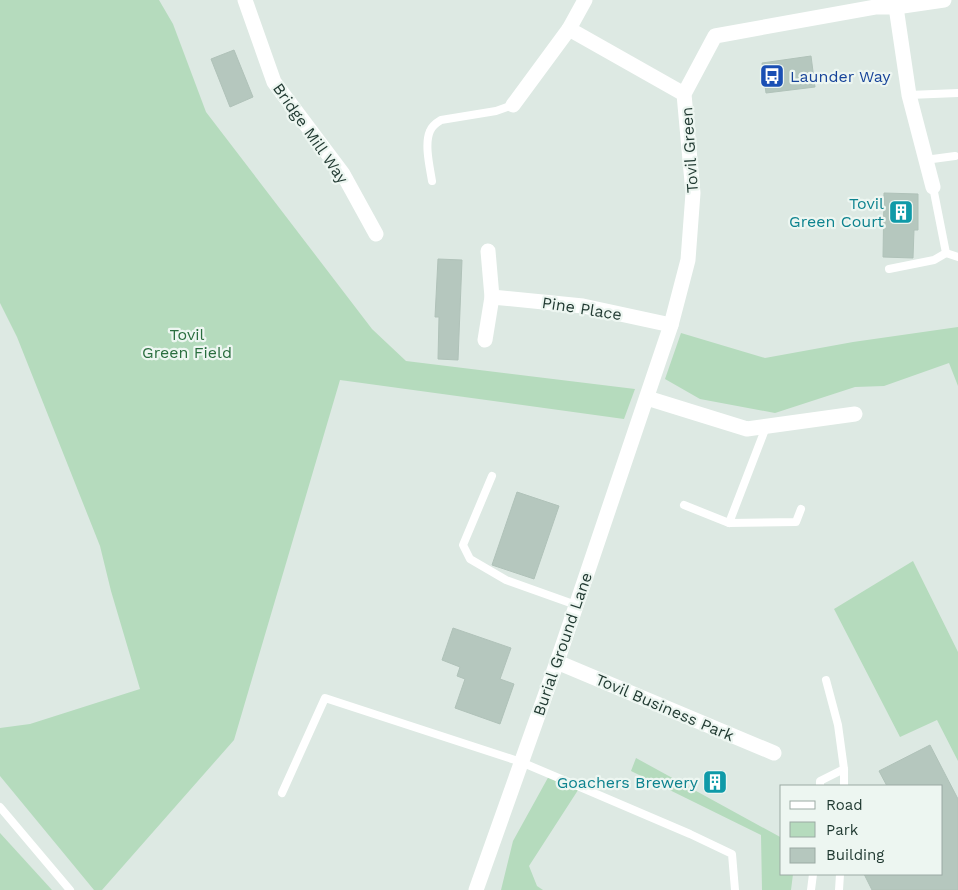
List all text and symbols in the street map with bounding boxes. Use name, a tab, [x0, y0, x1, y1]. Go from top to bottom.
bus stop icon: Launder Way	[759, 63, 785, 89]
place label: Launder Way	[790, 67, 891, 86]
street label: Bridge Mill Way	[269, 79, 353, 188]
street label: Tovil Green	[677, 106, 702, 194]
place label: Tovil Green Court	[789, 194, 884, 231]
building icon: Tovil Green Court	[888, 199, 914, 225]
street label: Pine Place	[541, 293, 623, 324]
park label: Tovil Green Field	[142, 325, 232, 362]
street label: Burial Ground Lane	[529, 570, 596, 718]
street label: Tovil Business Park	[593, 670, 737, 745]
building icon: Goachers Brewery	[702, 769, 728, 795]
place label: Goachers Brewery	[557, 773, 699, 792]
legend	[780, 785, 943, 875]
text: Road	[826, 796, 863, 814]
text: Park	[826, 821, 859, 839]
text: Building	[826, 846, 884, 864]

